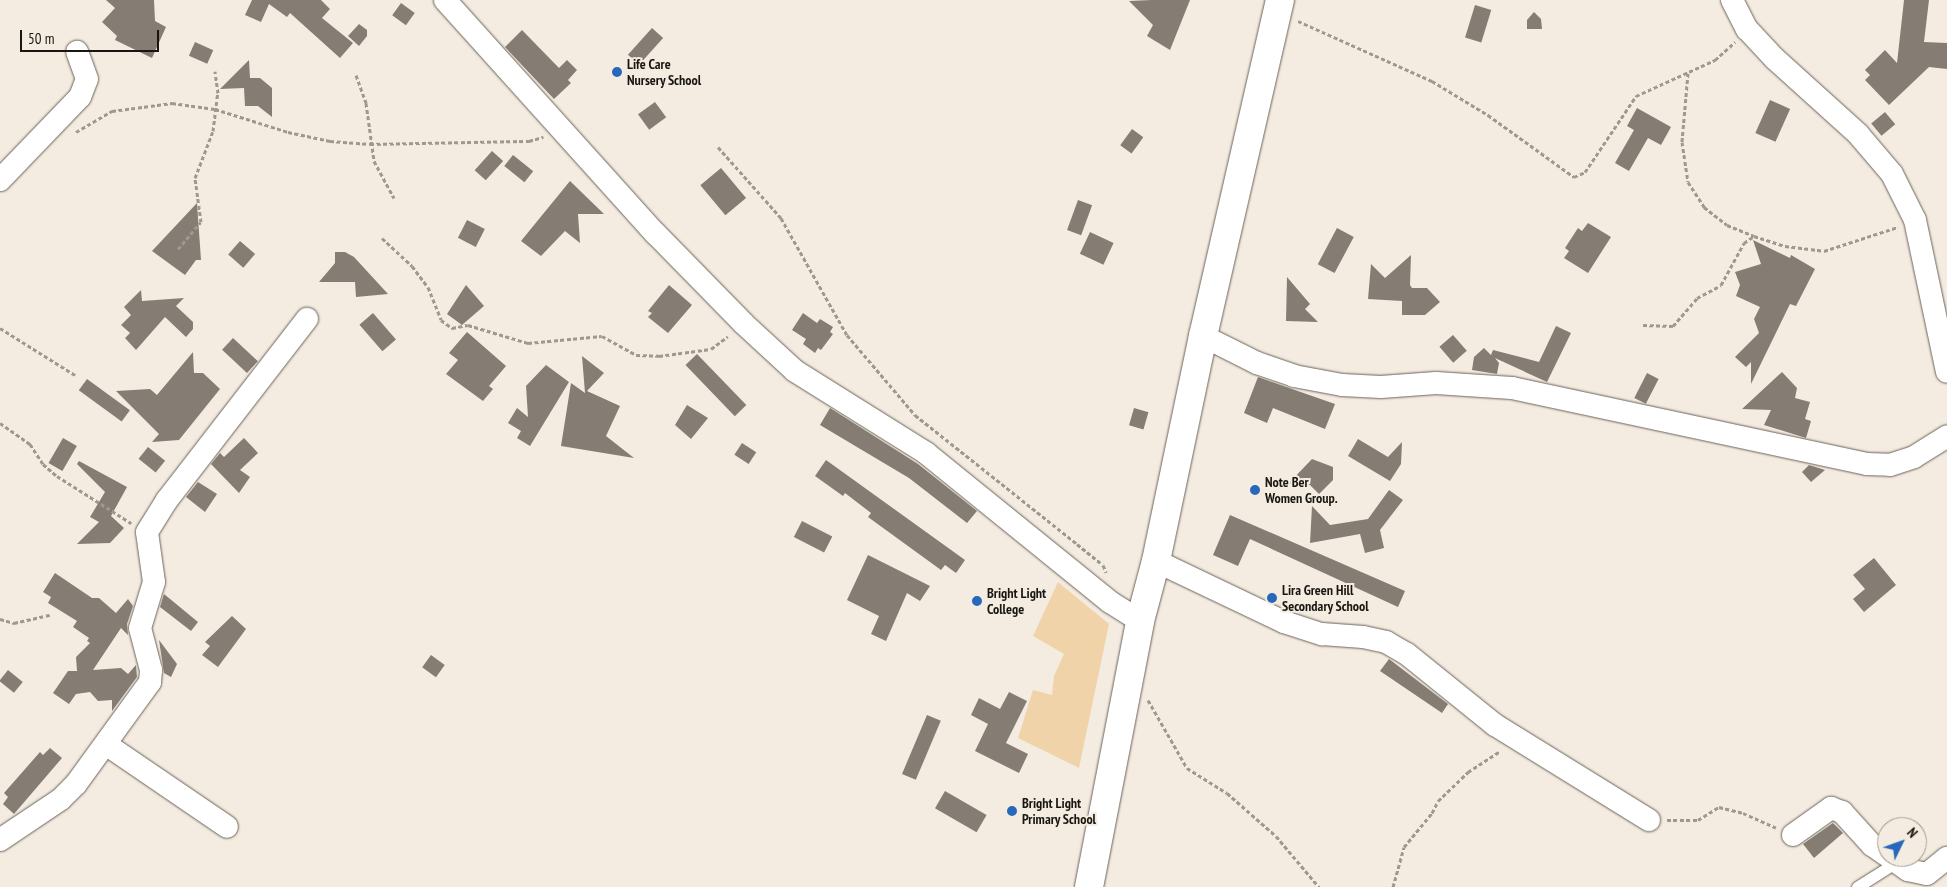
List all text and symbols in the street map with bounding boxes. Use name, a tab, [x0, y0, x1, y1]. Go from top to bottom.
scale bar	[22, 20, 161, 52]
text: 50 m	[28, 29, 54, 48]
place label: Life Care Nursery School	[627, 56, 702, 88]
marker: Life Care Nursery School	[611, 66, 623, 78]
place label: Note Ber Women Group.	[1265, 474, 1338, 507]
marker: Note Ber Women Group.	[1249, 484, 1261, 496]
place label: Lira Green Hill Secondary School	[1282, 582, 1369, 614]
place label: Bright Light College	[987, 585, 1046, 618]
marker: Lira Green Hill Secondary School	[1266, 592, 1278, 604]
marker: Bright Light College	[971, 595, 983, 607]
place label: Bright Light Primary School	[1022, 795, 1096, 828]
marker: Bright Light Primary School	[1006, 805, 1018, 817]
north arrow	[1877, 817, 1927, 867]
text: N	[1903, 824, 1922, 841]

